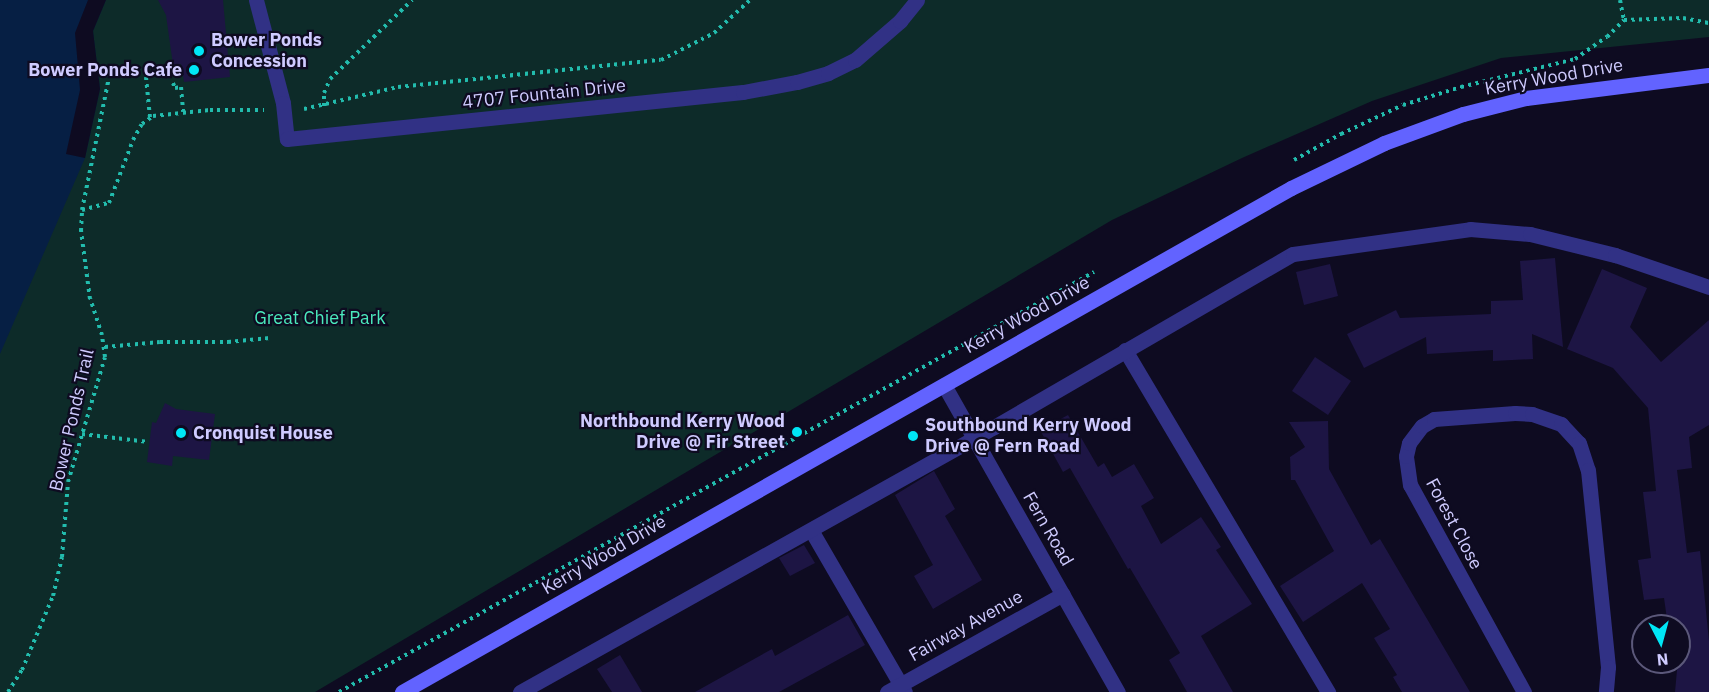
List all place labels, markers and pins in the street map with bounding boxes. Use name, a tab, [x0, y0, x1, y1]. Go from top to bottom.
place label: Bower Ponds Concession	[211, 30, 322, 72]
marker: Bower Ponds Concession	[192, 44, 206, 58]
place label: Bower Ponds Cafe	[28, 59, 182, 81]
marker: Bower Ponds Cafe	[187, 63, 201, 77]
place label: Northbound Kerry Wood Drive @ Fir Street	[580, 411, 785, 454]
place label: Southbound Kerry Wood Drive @ Fern Road	[925, 415, 1132, 458]
place label: Cronquist House	[193, 422, 333, 444]
marker: Northbound Kerry Wood Drive @ Fir Street	[790, 425, 804, 439]
marker: Cronquist House	[174, 426, 188, 440]
marker: Southbound Kerry Wood Drive @ Fern Road	[906, 429, 920, 443]

